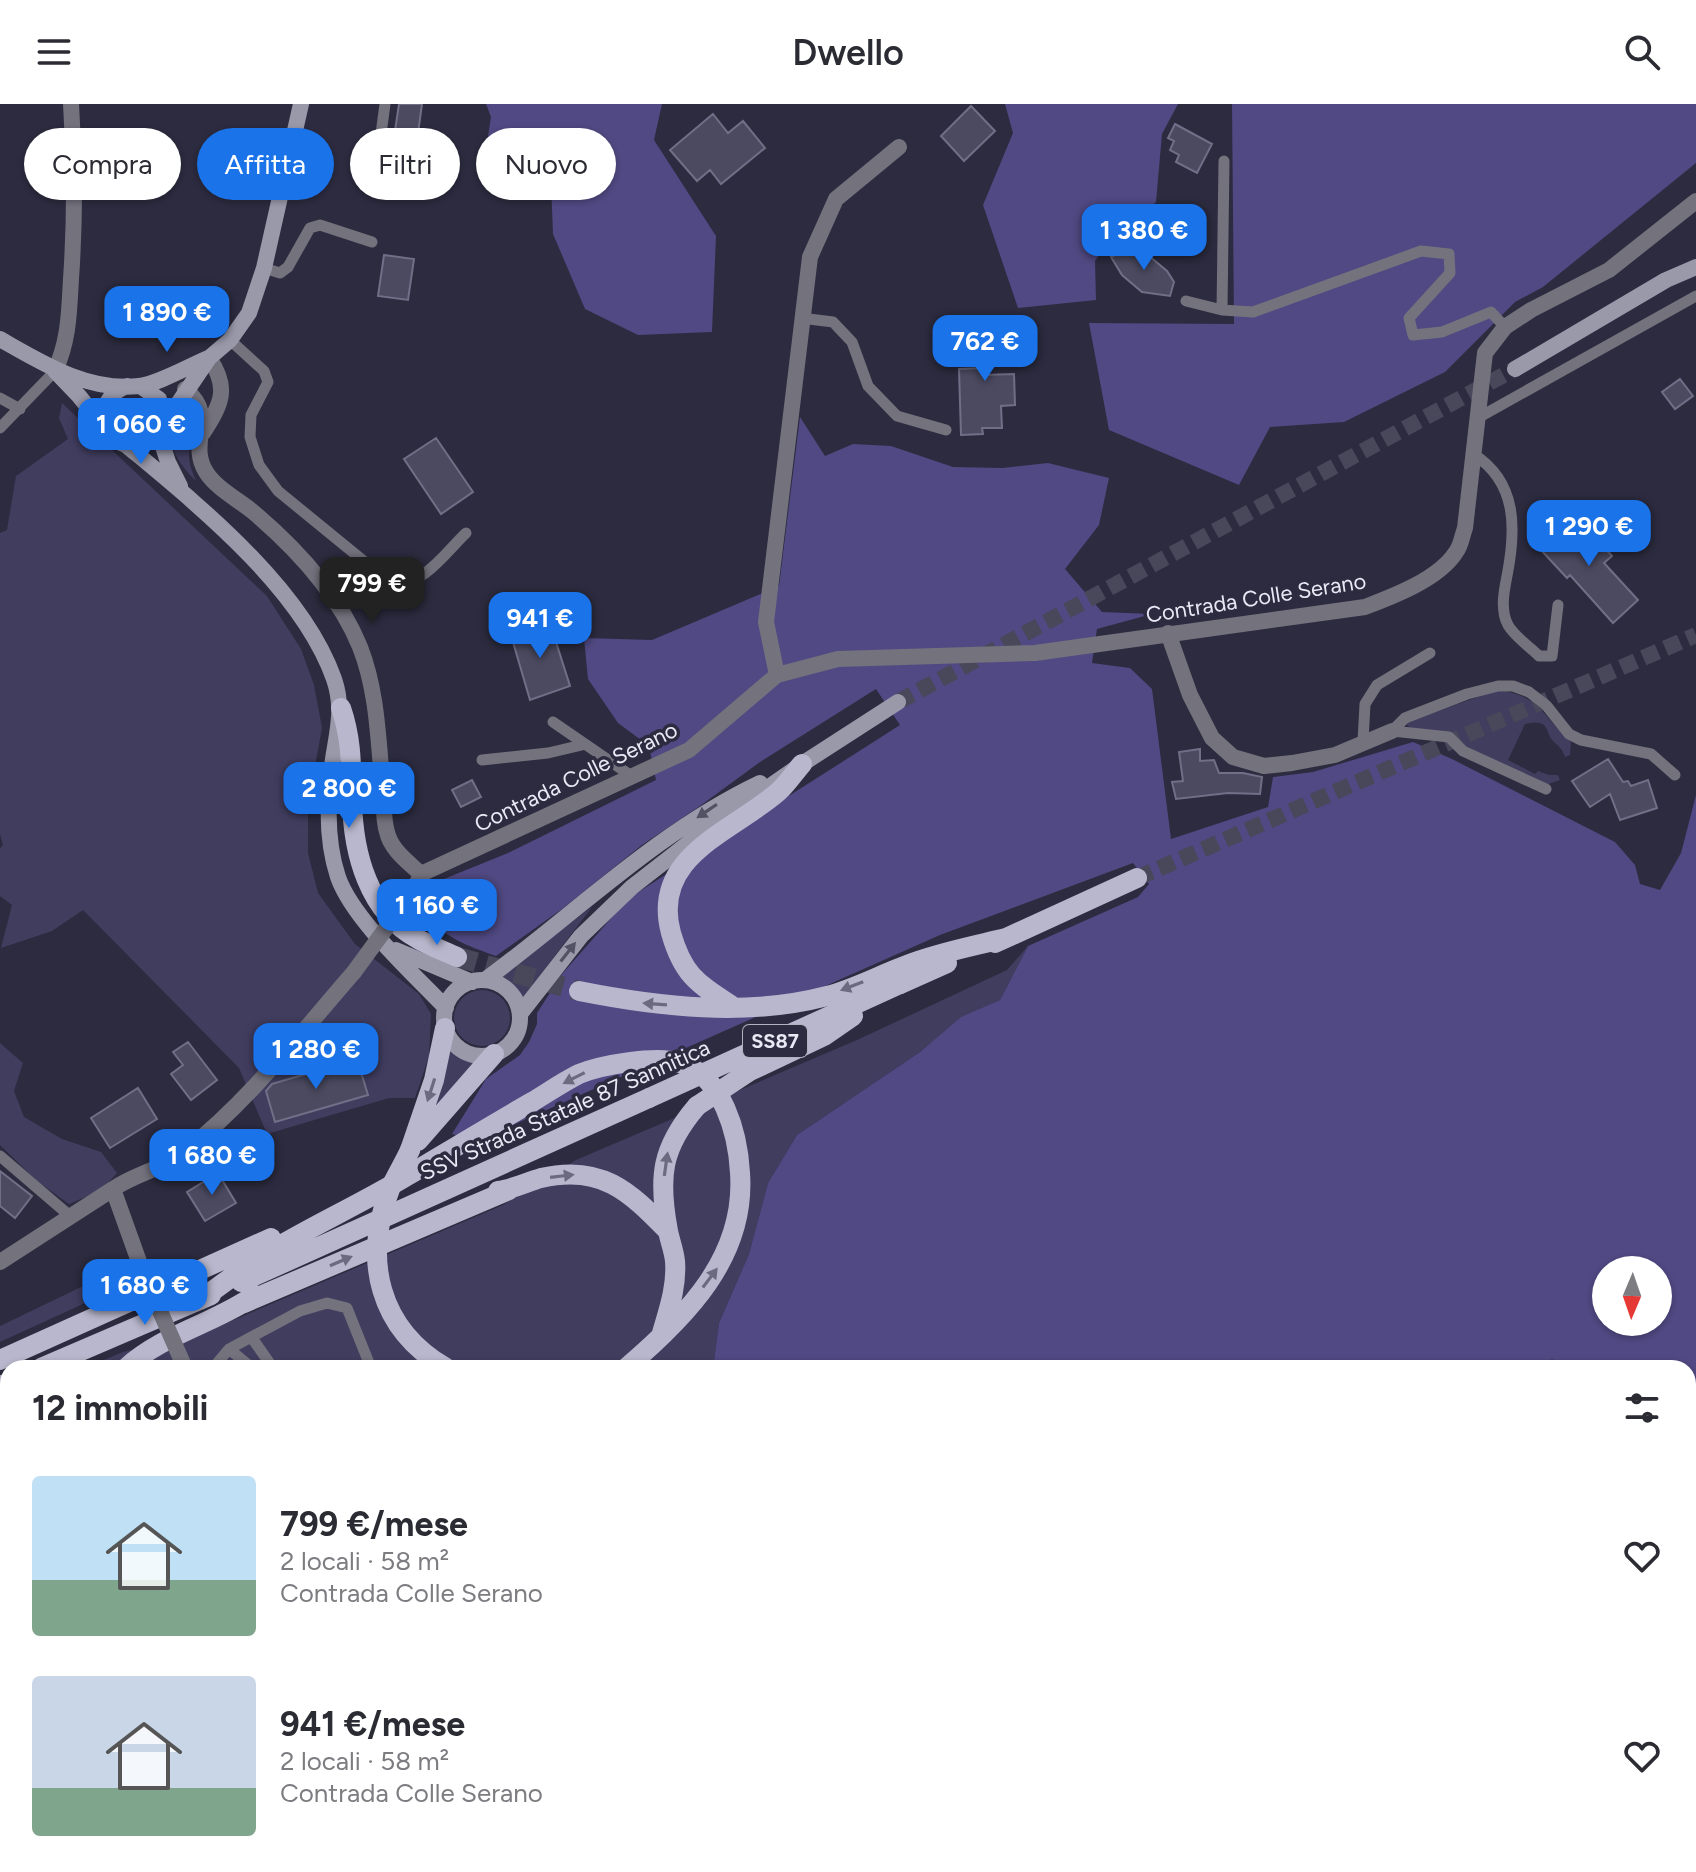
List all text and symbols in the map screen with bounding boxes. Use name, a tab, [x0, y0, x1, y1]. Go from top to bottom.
icon: menu	[32, 30, 76, 74]
icon: search	[1620, 30, 1664, 74]
text: Dwello	[792, 31, 904, 74]
chip: Compra	[24, 128, 181, 200]
chip: Affitta	[197, 128, 334, 200]
chip: Filtri	[350, 128, 460, 200]
chip: Nuovo	[476, 128, 616, 200]
pin: 1 380 €	[1070, 204, 1218, 272]
text: 1 380 €	[1100, 214, 1188, 246]
pin: 1 890 €	[93, 286, 241, 354]
text: 1 890 €	[122, 296, 212, 328]
pin: 762 €	[929, 315, 1041, 383]
text: 762 €	[951, 325, 1019, 357]
pin: 1 060 €	[67, 398, 215, 466]
text: 1 060 €	[96, 408, 186, 440]
pin: 1 290 €	[1515, 500, 1663, 568]
text: 1 290 €	[1545, 510, 1633, 542]
pin: 799 €	[316, 557, 428, 625]
text: 799 €	[338, 567, 406, 599]
street label: Contrada Colle Serano	[1144, 567, 1368, 629]
pin: 941 €	[484, 592, 596, 660]
text: 941 €	[507, 602, 573, 634]
street label: Contrada Colle Serano	[470, 716, 682, 838]
pin: 2 800 €	[275, 762, 423, 830]
text: 2 800 €	[301, 772, 397, 804]
one-way arrow	[696, 803, 717, 818]
pin: 1 160 €	[363, 879, 511, 947]
text: 1 160 €	[395, 889, 479, 921]
one-way arrow	[559, 942, 576, 962]
one-way arrow	[840, 980, 864, 993]
one-way arrow	[642, 997, 667, 1010]
pin: 1 280 €	[242, 1023, 390, 1091]
road number: SS87	[743, 1025, 807, 1057]
text: 1 280 €	[271, 1033, 361, 1065]
street label: SSV Strada Statale 87 Sannitica	[416, 1034, 714, 1186]
one-way arrow	[563, 1071, 586, 1085]
one-way arrow	[424, 1078, 437, 1102]
pin: 1 680 €	[138, 1129, 286, 1197]
text: 1 680 €	[167, 1139, 257, 1171]
one-way arrow	[660, 1151, 673, 1176]
one-way arrow	[550, 1169, 575, 1182]
one-way arrow	[329, 1255, 353, 1268]
north arrow	[1592, 1256, 1672, 1336]
map controls	[1592, 1256, 1672, 1336]
pin: 1 680 €	[71, 1259, 219, 1327]
one-way arrow	[702, 1268, 718, 1289]
text: 1 680 €	[100, 1269, 190, 1301]
icon: filters	[1620, 1386, 1664, 1430]
text: 12 immobili	[32, 1388, 209, 1429]
text: 799 €/mese	[280, 1504, 468, 1545]
icon: home	[96, 1508, 192, 1604]
icon: heart	[1620, 1534, 1664, 1578]
text: 2 locali · 58 m²	[280, 1545, 449, 1577]
text: Contrada Colle Serano	[280, 1577, 543, 1609]
text: 941 €/mese	[280, 1704, 465, 1745]
icon: home	[96, 1708, 192, 1804]
icon: heart	[1620, 1734, 1664, 1778]
text: 2 locali · 58 m²	[280, 1745, 449, 1777]
text: Contrada Colle Serano	[280, 1777, 543, 1809]

